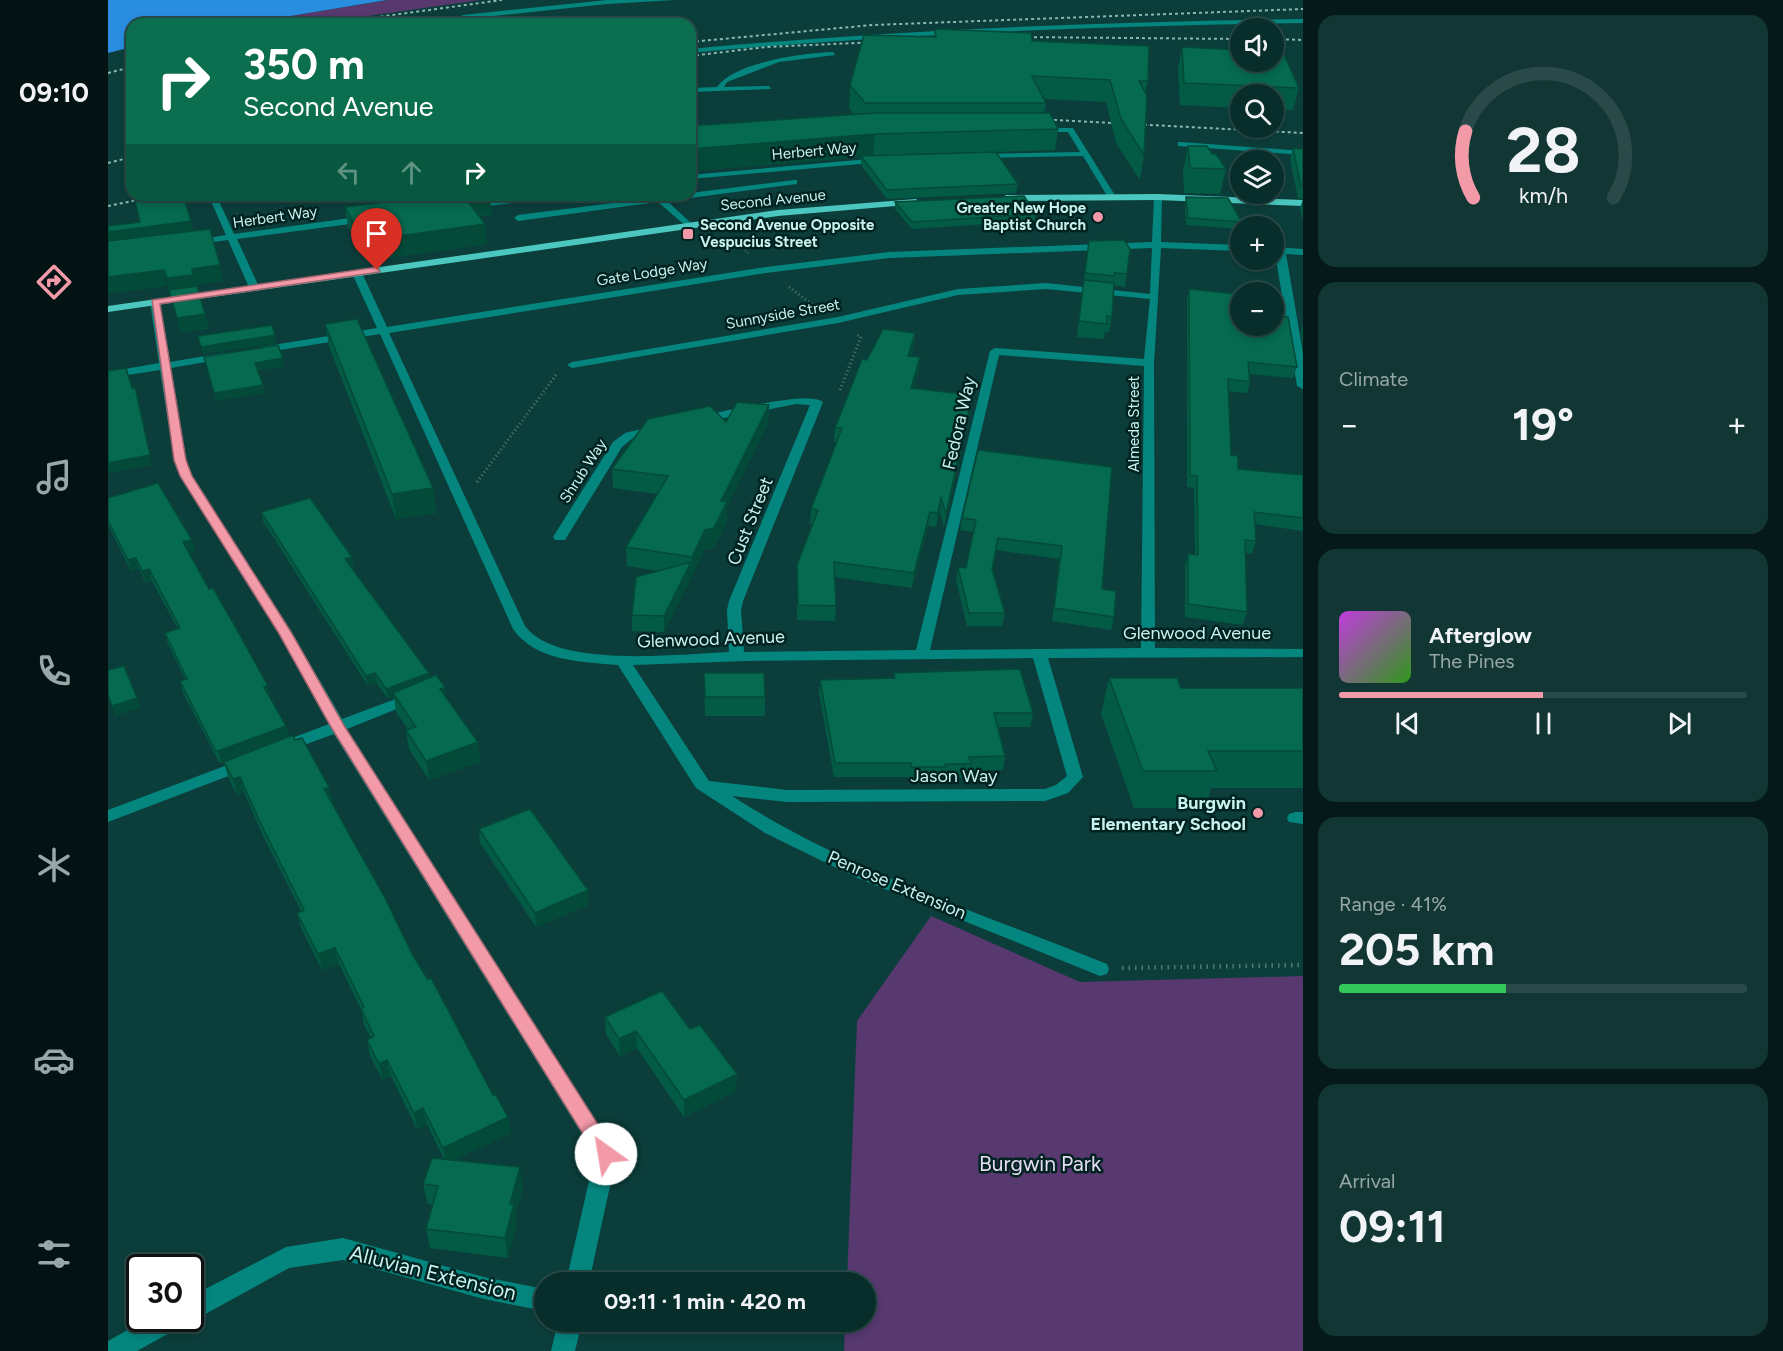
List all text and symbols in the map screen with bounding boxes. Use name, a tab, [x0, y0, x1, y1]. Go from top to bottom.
map controls	[1230, 18, 1284, 336]
button: sound	[1230, 18, 1284, 72]
text: 350 m	[243, 39, 365, 90]
icon: right	[144, 42, 222, 120]
text: 09:10	[19, 76, 89, 109]
button: search	[1230, 84, 1284, 138]
text: Second Avenue	[243, 90, 433, 123]
text: 28	[1506, 113, 1580, 188]
street label: Herbert Way	[771, 138, 857, 164]
button: layers	[1230, 150, 1284, 204]
icon: left	[332, 156, 365, 189]
icon: ahead	[395, 156, 428, 189]
icon: right	[458, 156, 491, 189]
text: km/h	[1519, 183, 1567, 208]
street label: Second Avenue	[719, 186, 827, 214]
place label: Greater New Hope Baptist Church	[956, 199, 1087, 234]
street label: Herbert Way	[232, 202, 319, 232]
pin	[351, 208, 402, 270]
marker: Greater New Hope Baptist Church	[1091, 210, 1105, 224]
place label: Second Avenue Opposite Vespucius Street	[700, 216, 875, 251]
button: +	[1230, 216, 1284, 270]
icon: arrive	[360, 217, 393, 250]
marker: Second Avenue Opposite Vespucius Street	[681, 227, 695, 241]
street label: Gate Lodge Way	[595, 254, 709, 290]
icon: directions	[33, 261, 75, 303]
button: −	[1230, 282, 1284, 336]
street label: Sunnyside Street	[725, 295, 842, 333]
text: Climate	[1339, 367, 1408, 391]
street label: Fedora Way	[938, 374, 981, 472]
street label: Almeda Street	[1125, 375, 1143, 472]
text: 19°	[1512, 397, 1574, 451]
text: −	[1339, 405, 1360, 444]
text: +	[1726, 405, 1747, 444]
street label: Shrub Way	[556, 436, 610, 506]
icon: music	[33, 456, 75, 498]
street label: Cust Street	[722, 474, 778, 568]
street label: Glenwood Avenue	[1123, 622, 1271, 644]
text: Afterglow	[1429, 622, 1532, 649]
street label: Glenwood Avenue	[637, 625, 786, 653]
text: The Pines	[1429, 649, 1515, 673]
icon: phone	[33, 650, 75, 692]
icon: previous	[1391, 707, 1424, 740]
icon: pause	[1527, 707, 1560, 740]
icon: next	[1663, 707, 1696, 740]
street label: Jason Way	[911, 765, 998, 787]
place label: Burgwin Elementary School	[1091, 792, 1246, 835]
marker: Burgwin Elementary School	[1251, 806, 1265, 820]
icon: climate	[33, 844, 75, 886]
street label: Penrose Extension	[824, 846, 970, 924]
text: Range · 41%	[1339, 892, 1447, 916]
text: 205 km	[1339, 922, 1495, 976]
icon: car	[33, 1039, 75, 1081]
position arrow	[574, 1122, 638, 1186]
park label: Burgwin Park	[979, 1151, 1102, 1176]
text: Arrival	[1339, 1169, 1395, 1193]
text: 09:11	[1339, 1199, 1446, 1253]
icon: filters	[33, 1233, 75, 1275]
street label: Alluvian Extension	[347, 1240, 519, 1305]
speed limit sign: 30	[126, 1254, 204, 1332]
text: 09:11 · 1 min · 420 m	[604, 1288, 806, 1315]

